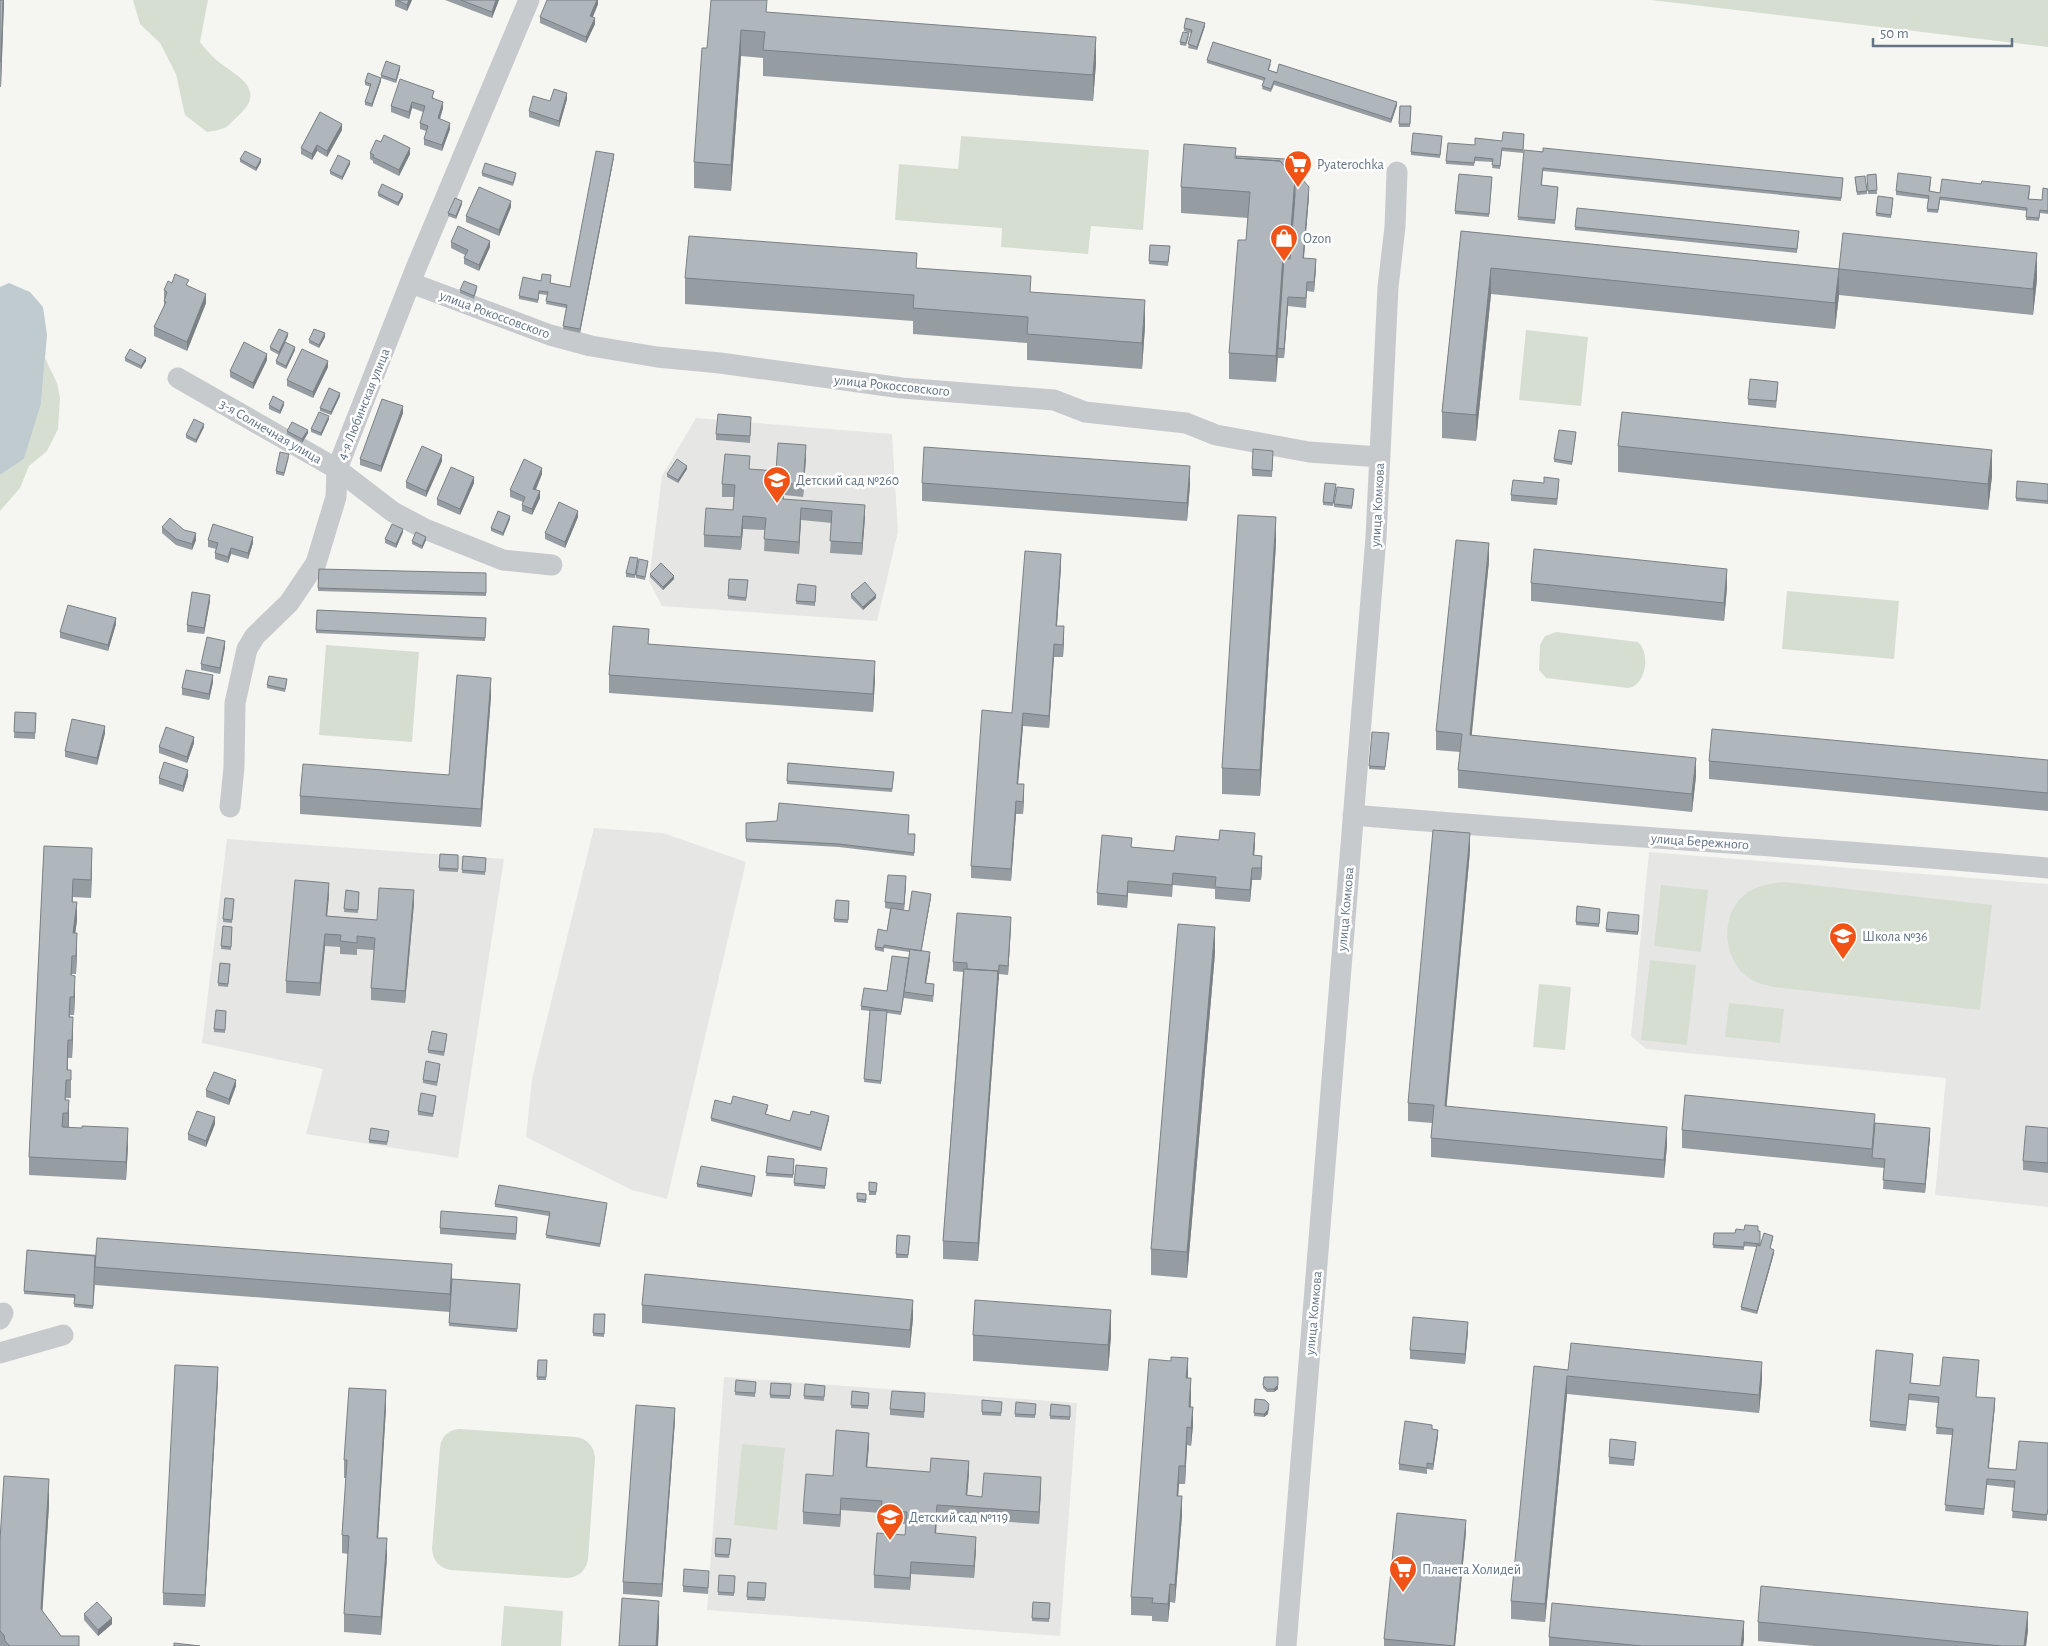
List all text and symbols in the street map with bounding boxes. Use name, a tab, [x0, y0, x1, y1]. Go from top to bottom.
scale bar	[1873, 15, 2012, 47]
text: 50 m	[1880, 26, 1909, 41]
supermarket icon: Pyaterochka	[1283, 149, 1313, 188]
place label: Pyaterochka	[1317, 158, 1384, 172]
shop icon: Ozon	[1269, 223, 1299, 262]
place label: Ozon	[1303, 232, 1331, 246]
street label: улица Рокоссовского	[437, 288, 552, 341]
street label: 4-я Любинская улица	[335, 346, 393, 462]
street label: улица Рокоссовского	[832, 373, 951, 399]
street label: 3-я Солнечная улица	[217, 397, 325, 467]
street label: улица Комкова	[1369, 462, 1387, 549]
school or university icon: Детский сад №260	[762, 465, 792, 504]
place label: Детский сад №260	[796, 474, 899, 488]
street label: улица Бережного	[1650, 832, 1750, 852]
street label: улица Комкова	[1335, 866, 1357, 953]
school or university icon: Школа №36	[1828, 921, 1858, 960]
place label: Школа №36	[1862, 930, 1928, 944]
street label: улица Комкова	[1303, 1270, 1325, 1357]
school or university icon: Детский сад №119	[875, 1502, 905, 1541]
place label: Детский сад №119	[909, 1511, 1008, 1525]
supermarket icon: Планета Холидей	[1388, 1554, 1418, 1593]
place label: Планета Холидей	[1422, 1563, 1521, 1577]

